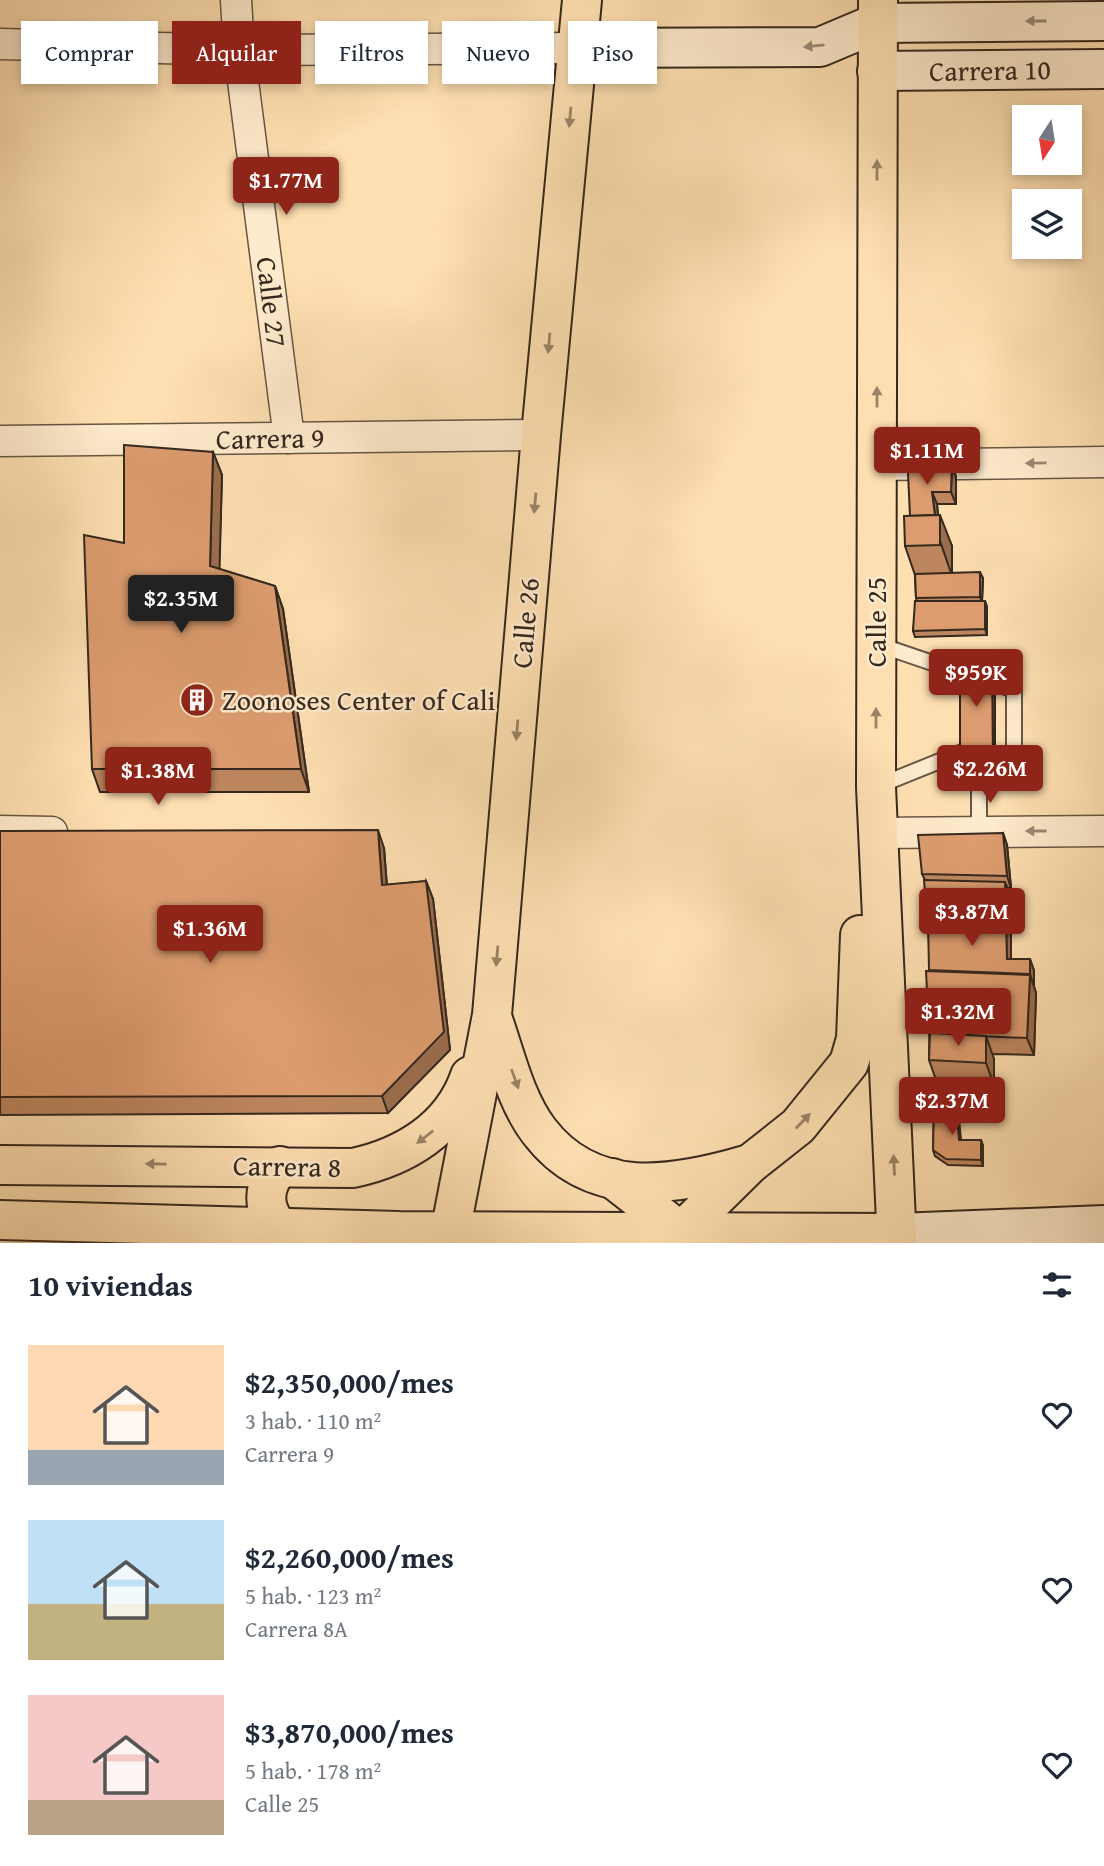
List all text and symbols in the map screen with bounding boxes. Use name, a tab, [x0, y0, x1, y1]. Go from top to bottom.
one-way arrow	[1025, 15, 1047, 27]
chip: Comprar	[21, 21, 158, 84]
chip: Alquilar	[172, 21, 301, 84]
chip: Filtros	[315, 21, 428, 84]
chip: Nuevo	[442, 21, 554, 84]
chip: Piso	[568, 21, 657, 84]
one-way arrow	[803, 41, 825, 52]
street label: Carrera 10	[929, 48, 1051, 91]
north arrow	[1012, 105, 1082, 175]
map controls	[1012, 105, 1082, 259]
one-way arrow	[564, 106, 575, 128]
pin: $1.77M	[229, 158, 343, 217]
one-way arrow	[871, 158, 883, 180]
text: $1.77M	[249, 163, 323, 196]
button: layers	[1012, 189, 1082, 259]
street label: Calle 27	[247, 255, 298, 349]
one-way arrow	[543, 332, 554, 354]
one-way arrow	[871, 386, 883, 408]
street label: Carrera 9	[215, 416, 325, 459]
pin: $1.11M	[870, 428, 984, 487]
text: $1.11M	[890, 433, 964, 466]
one-way arrow	[1025, 457, 1047, 469]
one-way arrow	[529, 492, 540, 514]
pin: $2.35M	[124, 576, 238, 635]
street label: Calle 26	[500, 576, 549, 670]
street label: Calle 25	[855, 577, 896, 667]
text: $2.35M	[144, 581, 218, 614]
pin: $959K	[927, 650, 1025, 709]
text: $959K	[945, 655, 1007, 688]
place label: Zoonoses Center of Cali	[222, 679, 496, 720]
building icon: Zoonoses Center of Cali	[178, 681, 216, 719]
one-way arrow	[870, 707, 882, 729]
one-way arrow	[511, 719, 522, 741]
pin: $2.26M	[933, 746, 1047, 805]
pin: $1.38M	[101, 748, 215, 807]
text: $2.26M	[953, 751, 1027, 784]
text: $1.38M	[121, 753, 195, 786]
one-way arrow	[1025, 825, 1047, 837]
pin: $3.87M	[915, 888, 1029, 948]
text: $3.87M	[935, 894, 1009, 927]
pin: $1.36M	[153, 906, 267, 965]
text: $1.36M	[173, 911, 247, 944]
one-way arrow	[491, 946, 502, 968]
pin: $1.32M	[901, 988, 1015, 1048]
text: $1.32M	[921, 994, 995, 1027]
one-way arrow	[510, 1069, 521, 1090]
pin: $2.37M	[895, 1078, 1009, 1137]
text: $2.37M	[915, 1083, 989, 1116]
one-way arrow	[794, 1112, 811, 1129]
one-way arrow	[417, 1129, 435, 1144]
street label: Carrera 8	[232, 1144, 342, 1187]
one-way arrow	[888, 1154, 899, 1176]
one-way arrow	[145, 1158, 167, 1170]
text: 10 viviendas	[28, 1263, 193, 1307]
icon: filters	[1038, 1266, 1076, 1304]
text: $2,350,000/mes	[245, 1360, 454, 1404]
icon: home	[84, 1373, 168, 1457]
icon: heart	[1038, 1396, 1076, 1434]
text: 3 hab. · 110 m²	[245, 1404, 381, 1437]
text: Carrera 9	[245, 1437, 334, 1470]
text: $2,260,000/mes	[245, 1535, 454, 1579]
icon: home	[84, 1548, 168, 1632]
icon: heart	[1038, 1571, 1076, 1609]
text: 5 hab. · 123 m²	[245, 1579, 381, 1612]
text: Carrera 8A	[245, 1612, 348, 1645]
text: $3,870,000/mes	[245, 1710, 454, 1754]
icon: home	[84, 1723, 168, 1807]
icon: heart	[1038, 1746, 1076, 1784]
text: 5 hab. · 178 m²	[245, 1754, 381, 1787]
text: Calle 25	[245, 1787, 319, 1820]

